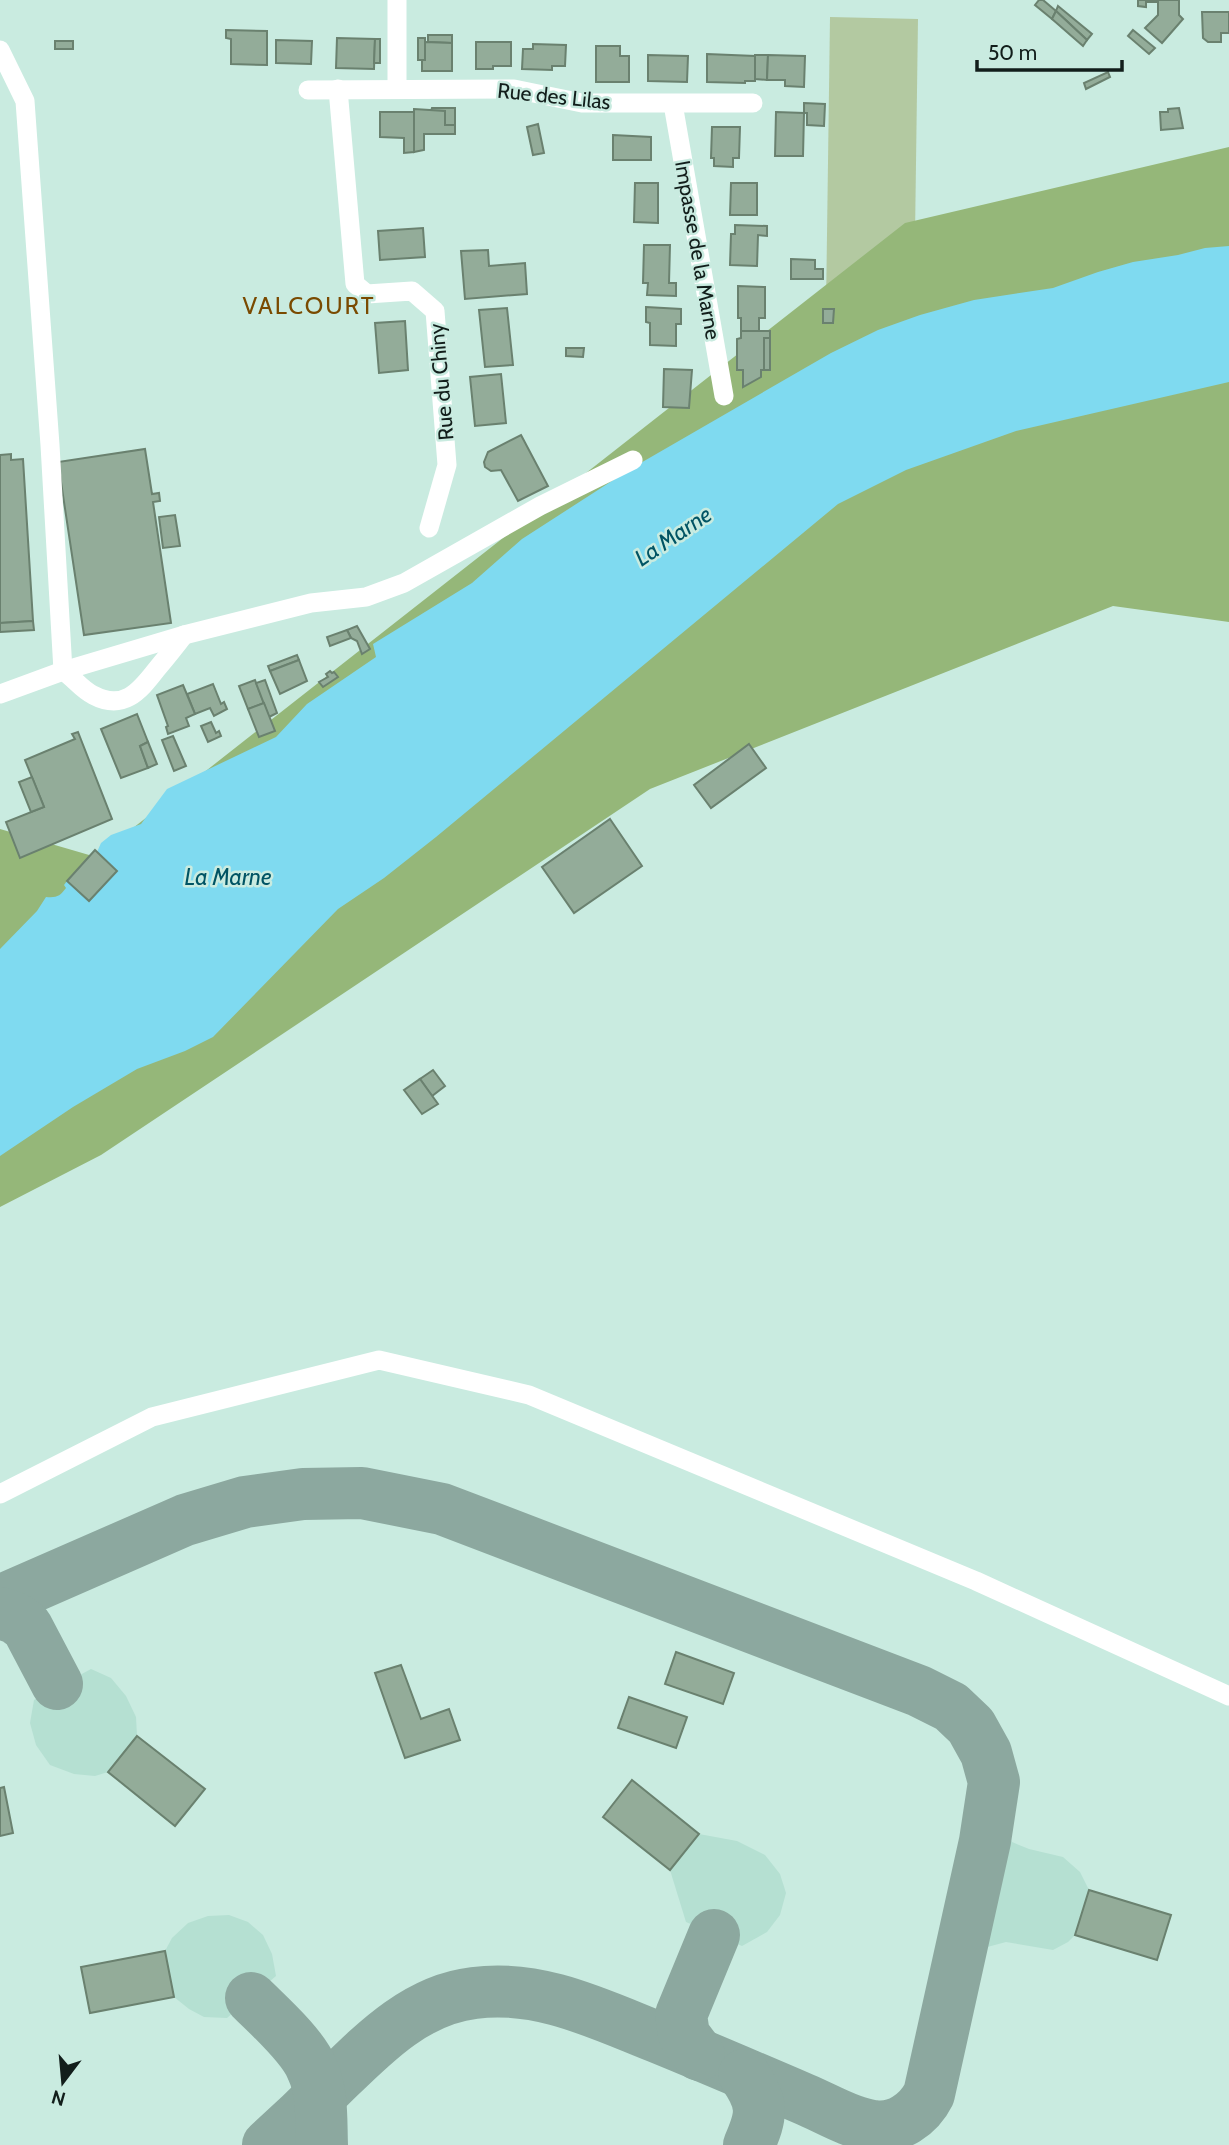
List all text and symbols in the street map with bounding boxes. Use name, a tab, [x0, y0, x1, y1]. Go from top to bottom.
scale bar	[977, 28, 1122, 72]
text: 50 m	[988, 40, 1037, 65]
street label: Rue des Lilas	[496, 78, 612, 114]
street label: Impasse de la Marne	[670, 159, 726, 342]
district label: VALCOURT	[243, 291, 375, 320]
street label: Rue du Chiny	[423, 322, 459, 441]
water label: La Marne	[629, 500, 717, 572]
water label: La Marne	[185, 863, 271, 891]
north arrow	[28, 2047, 98, 2117]
text: N	[49, 2085, 68, 2111]

